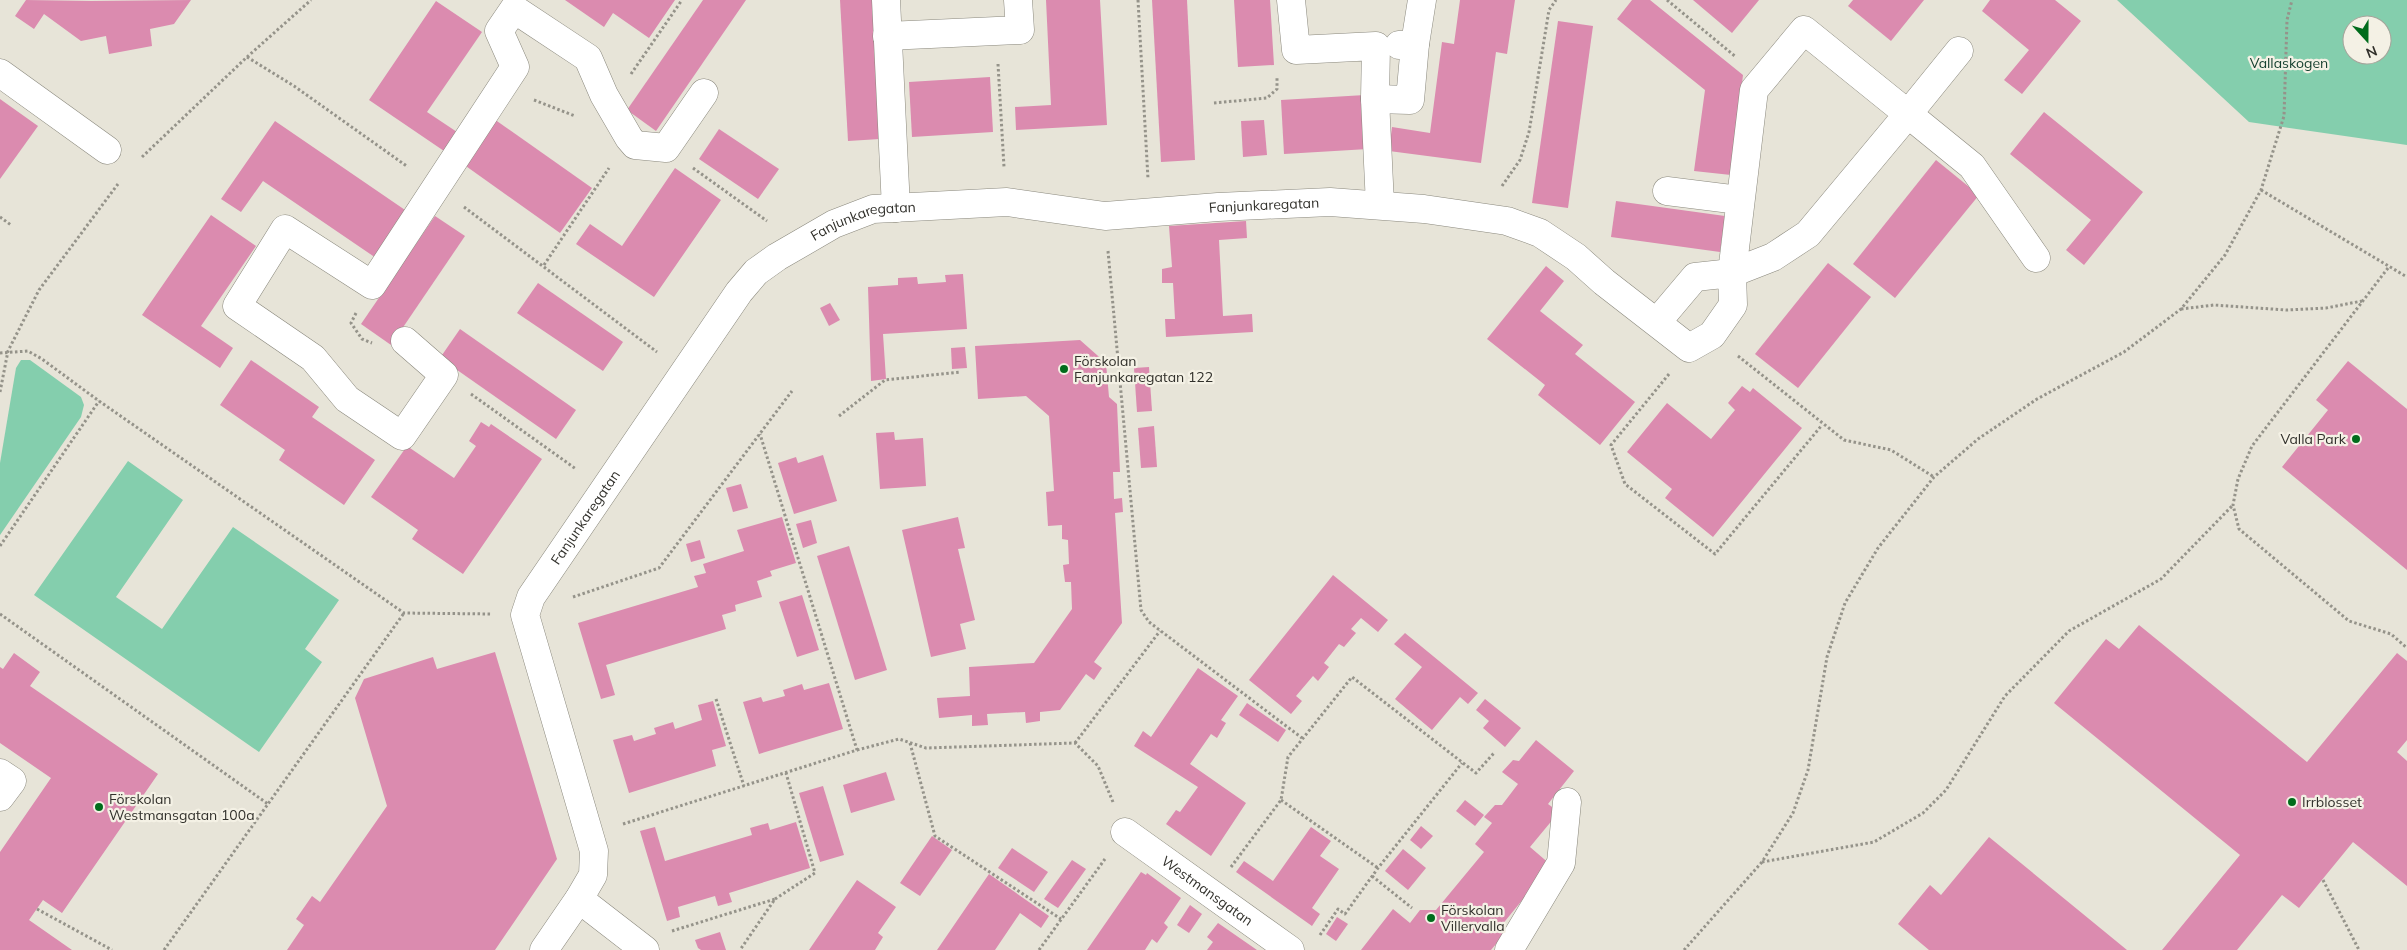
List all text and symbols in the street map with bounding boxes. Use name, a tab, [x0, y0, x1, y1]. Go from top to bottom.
north arrow	[2342, 15, 2392, 65]
text: N	[2363, 42, 2380, 62]
park label: Vallaskogen	[2250, 54, 2328, 72]
street label: Fanjunkaregatan	[1208, 193, 1320, 217]
street label: Fanjunkaregatan	[807, 198, 916, 245]
place label: Förskolan Fanjunkaregatan 122	[1074, 352, 1213, 386]
marker: Förskolan Fanjunkaregatan 122	[1058, 363, 1070, 375]
place label: Valla Park	[2280, 430, 2347, 448]
marker: Valla Park	[2350, 433, 2362, 445]
street label: Fanjunkaregatan	[547, 467, 624, 568]
place label: Förskolan Westmansgatan 100a	[109, 790, 255, 824]
place label: Irrblosset	[2302, 793, 2362, 811]
marker: Irrblosset	[2286, 796, 2298, 808]
marker: Förskolan Westmansgatan 100a	[93, 801, 105, 813]
street label: Westmansgatan	[1158, 852, 1256, 930]
place label: Förskolan Villervalla	[1441, 901, 1505, 935]
marker: Förskolan Villervalla	[1425, 912, 1437, 924]

